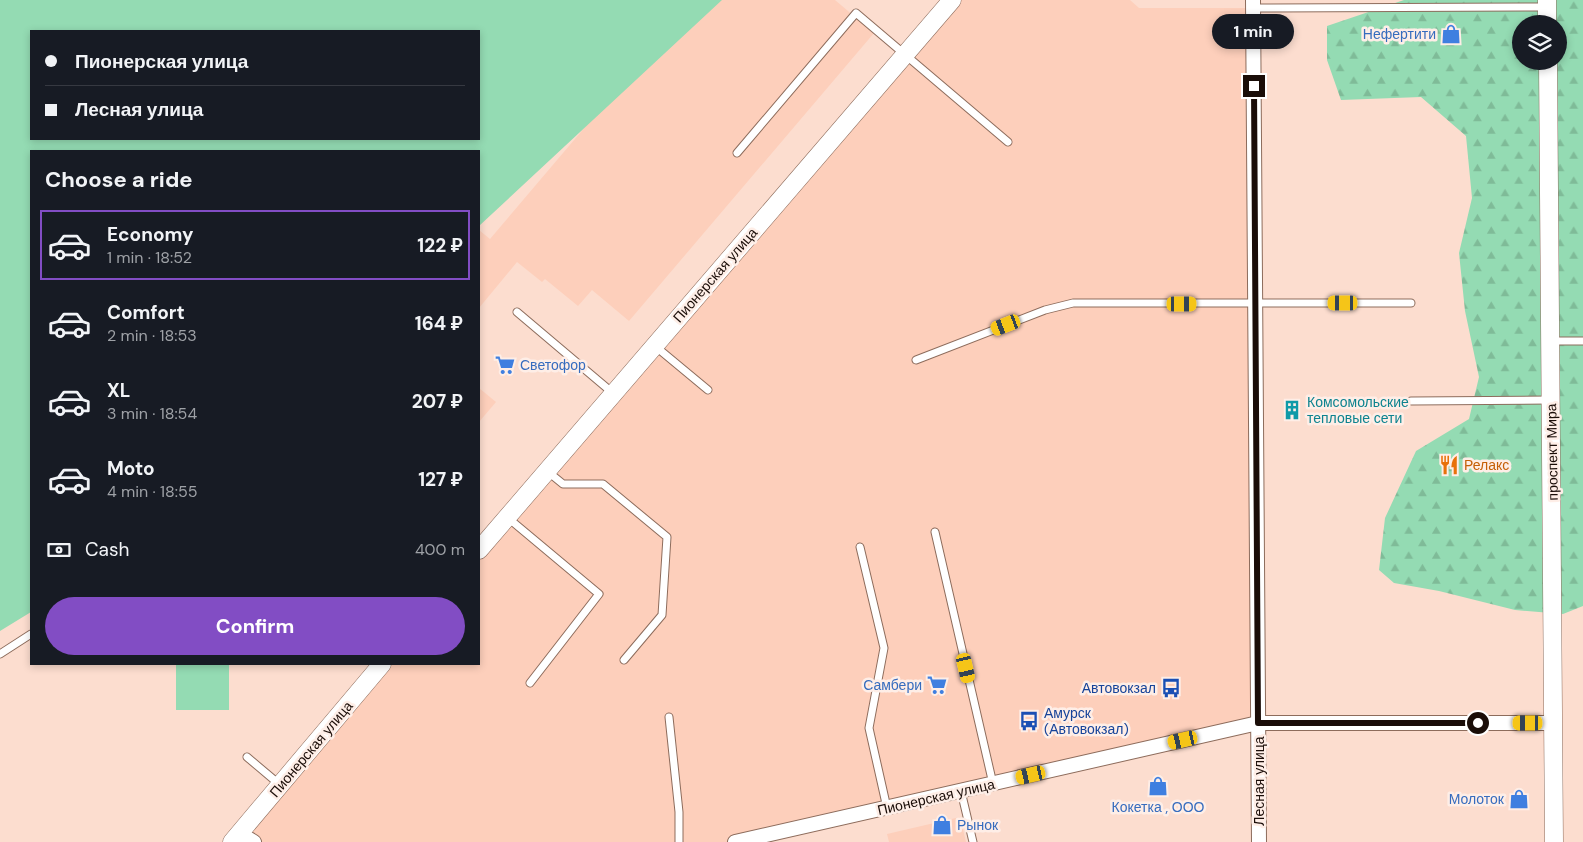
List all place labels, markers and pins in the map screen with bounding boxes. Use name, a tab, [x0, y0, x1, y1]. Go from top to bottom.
shop icon: Нефертити	[1440, 23, 1462, 45]
place label: Нефертити	[1363, 25, 1436, 43]
supermarket icon: Светофор	[494, 354, 516, 376]
place label: Светофор	[520, 356, 586, 374]
place label: Комсомольские тепловые сети	[1307, 393, 1409, 427]
building icon: Комсомольские тепловые сети	[1281, 399, 1303, 421]
restaurant icon: Релакс	[1438, 454, 1460, 476]
place label: Релакс	[1464, 456, 1509, 474]
supermarket icon: Самбери	[926, 674, 948, 696]
place label: Самбери	[863, 676, 922, 694]
bus stop icon: Автовокзал	[1160, 677, 1182, 699]
place label: Автовокзал	[1082, 679, 1156, 697]
place label: Амурск (Автовокзал)	[1044, 704, 1129, 738]
bus stop icon: Амурск (Автовокзал)	[1018, 710, 1040, 732]
shop icon: Кокетка , ООО	[1147, 775, 1169, 797]
shop icon: Молоток	[1508, 788, 1530, 810]
place label: Молоток	[1449, 790, 1505, 808]
place label: Кокетка , ООО	[1112, 798, 1205, 816]
shop icon: Рынок	[931, 814, 953, 836]
place label: Рынок	[957, 816, 999, 834]

